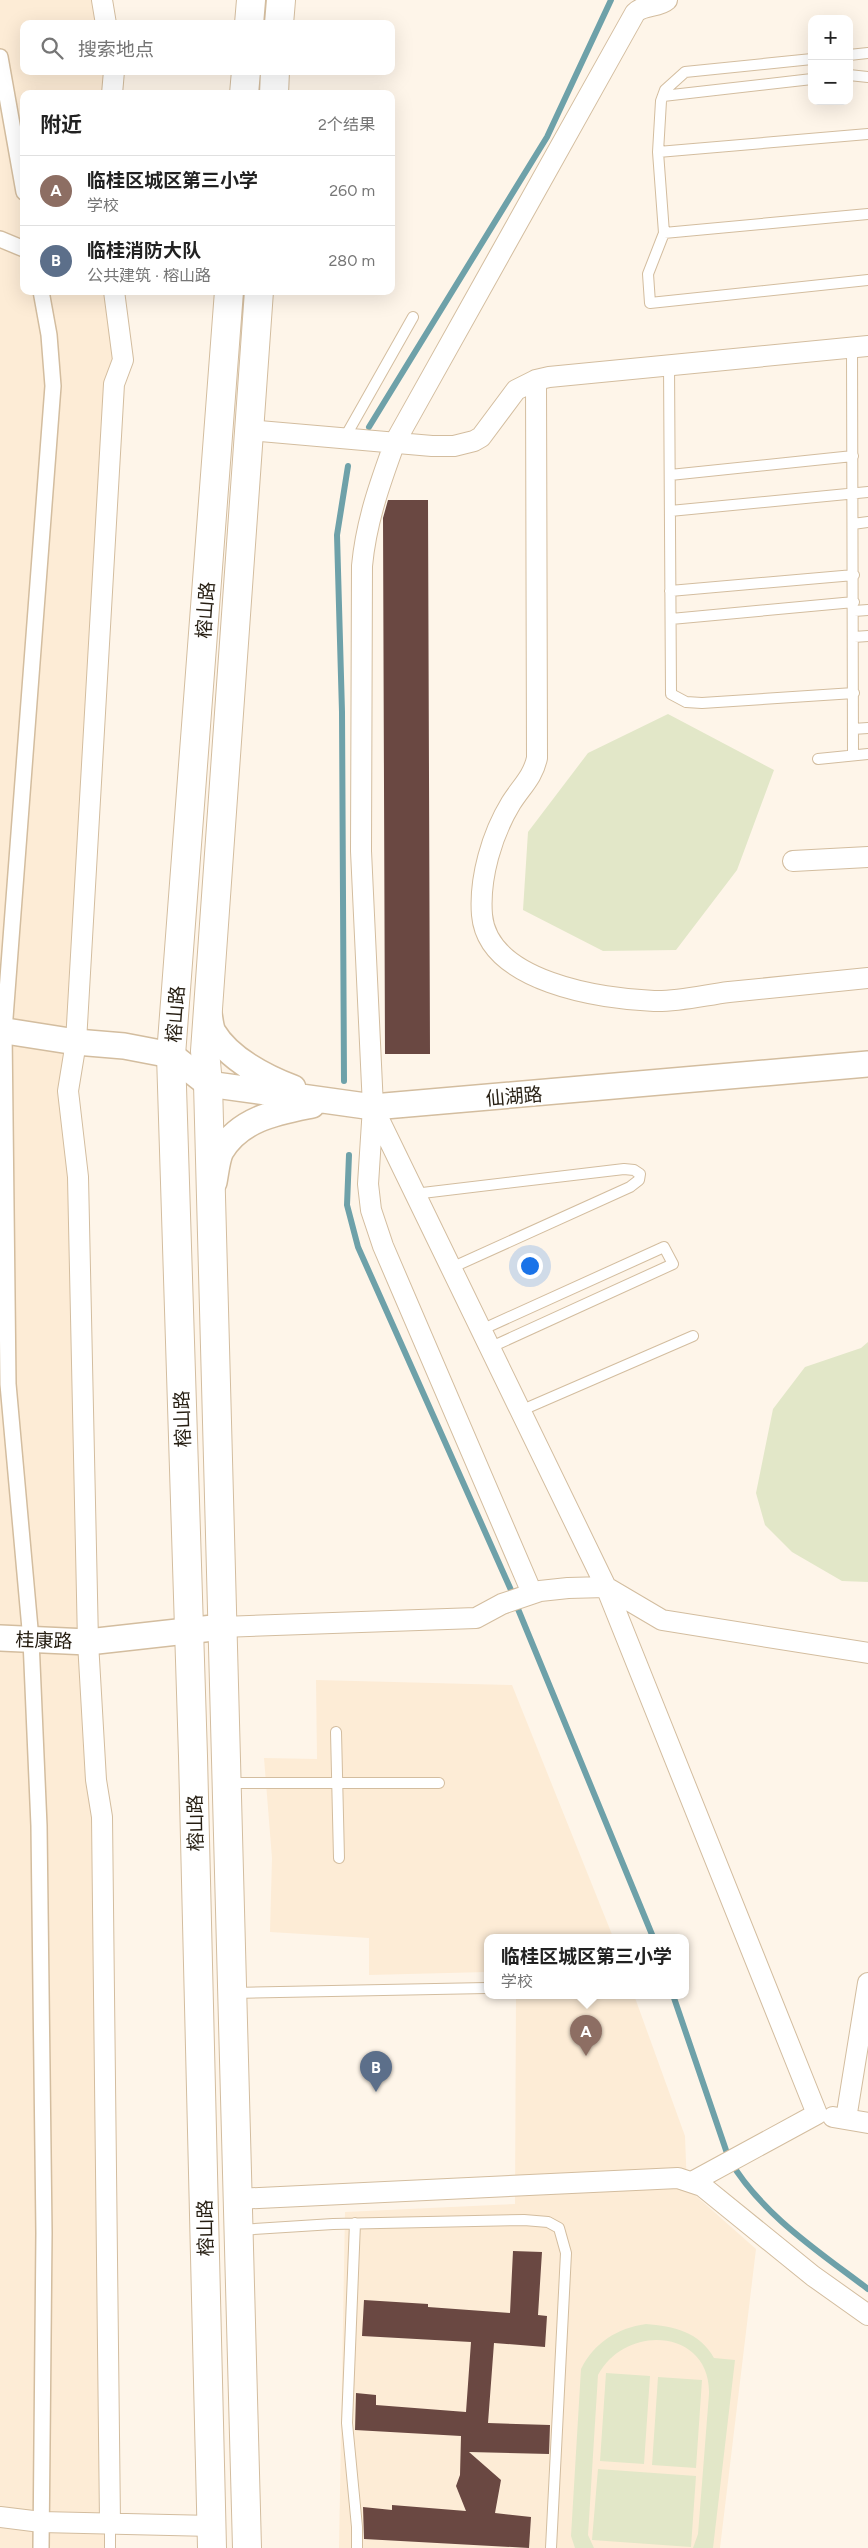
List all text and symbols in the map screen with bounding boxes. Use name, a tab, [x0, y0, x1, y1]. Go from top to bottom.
map controls	[808, 15, 853, 105]
button: +	[808, 15, 853, 60]
search box	[20, 20, 395, 75]
icon: search	[38, 34, 66, 62]
text: 搜索地点	[78, 38, 154, 61]
button: −	[808, 60, 853, 105]
text: 附近	[40, 112, 82, 137]
text: 2个结果	[318, 115, 375, 134]
text: 临桂区城区第三小学	[87, 169, 258, 192]
text: A	[50, 181, 62, 200]
text: 260 m	[329, 181, 375, 200]
text: 学校	[87, 196, 119, 215]
text: 临桂消防大队	[87, 239, 201, 262]
text: B	[51, 251, 61, 270]
text: 280 m	[328, 251, 375, 270]
text: 公共建筑 · 榕山路	[87, 266, 211, 285]
street label: 榕山路	[192, 581, 219, 639]
street label: 榕山路	[162, 985, 189, 1043]
street label: 仙湖路	[485, 1083, 543, 1110]
your location	[517, 1253, 543, 1279]
street label: 榕山路	[170, 1390, 195, 1448]
street label: 桂康路	[15, 1628, 73, 1653]
street label: 榕山路	[184, 1794, 207, 1852]
popup	[484, 1934, 689, 1999]
text: 临桂区城区第三小学	[501, 1945, 672, 1968]
text: 学校	[501, 1972, 533, 1991]
pin: A	[570, 2015, 602, 2056]
pin: B	[360, 2051, 392, 2092]
street label: 榕山路	[194, 2199, 217, 2257]

